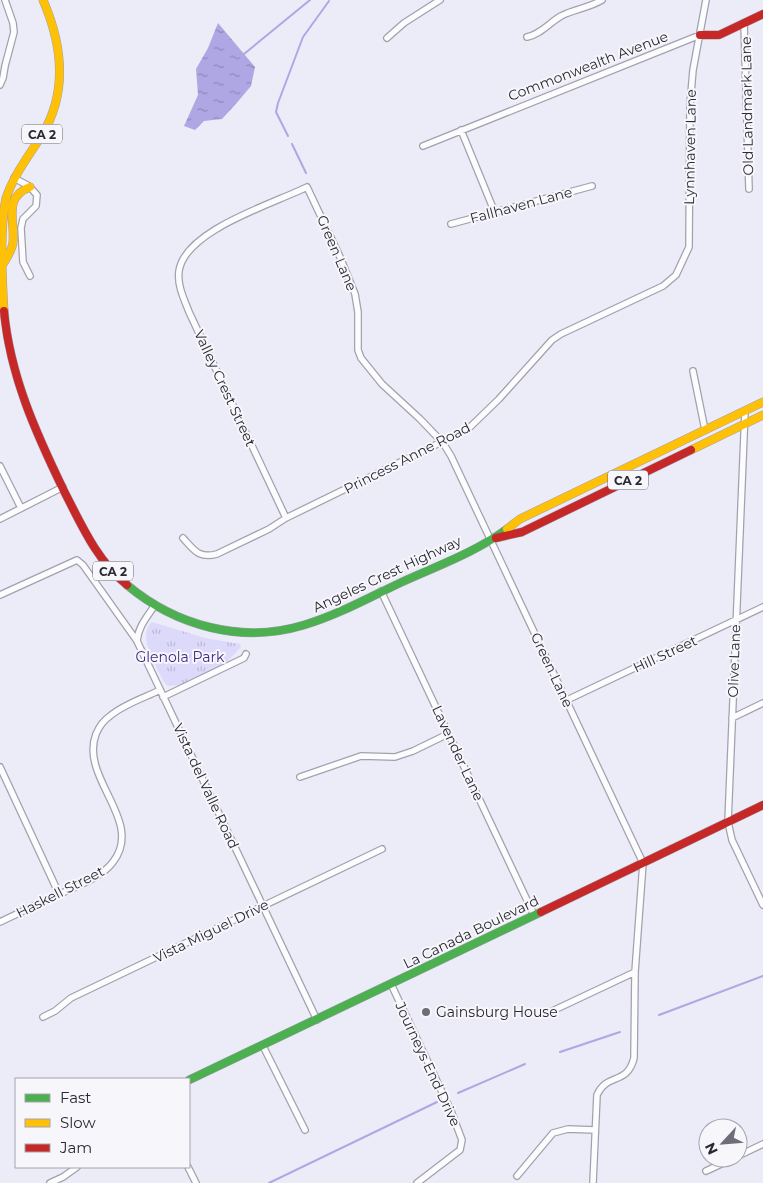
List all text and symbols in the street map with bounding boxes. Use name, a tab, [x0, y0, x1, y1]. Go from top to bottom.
street label: Commonwealth Avenue	[505, 27, 671, 105]
street label: Old Landmark Lane	[737, 36, 757, 176]
street label: Lynnhaven Lane	[680, 89, 700, 205]
road number: CA 2	[22, 125, 62, 144]
street label: Fallhaven Lane	[468, 183, 574, 227]
street label: Green Lane	[313, 212, 361, 294]
street label: Valley Crest Street	[190, 327, 260, 450]
street label: Princess Anne Road	[341, 418, 473, 498]
road number: CA 2	[608, 470, 648, 490]
street label: Angeles Crest Highway	[310, 531, 465, 616]
road number: CA 2	[93, 562, 133, 580]
street label: Olive Lane	[724, 624, 744, 698]
street label: Green Lane	[527, 630, 577, 710]
street label: Hill Street	[630, 631, 700, 677]
park label: Glenola Park	[136, 648, 225, 666]
street label: Lavender Lane	[428, 702, 488, 804]
street label: Vista del Valle Road	[169, 720, 243, 852]
street label: Haskell Street	[13, 862, 107, 922]
street label: La Canada Boulevard	[400, 891, 542, 973]
street label: Vista Miguel Drive	[150, 895, 272, 967]
street label: Journeys End Drive	[391, 998, 465, 1129]
place label: Gainsburg House	[436, 1003, 558, 1021]
marker: Gainsburg House	[420, 1006, 432, 1018]
legend	[15, 1078, 190, 1168]
text: Fast	[60, 1088, 91, 1107]
text: Slow	[60, 1113, 96, 1132]
north arrow	[698, 1118, 748, 1168]
text: Jam	[59, 1138, 92, 1157]
text: N	[701, 1140, 722, 1158]

